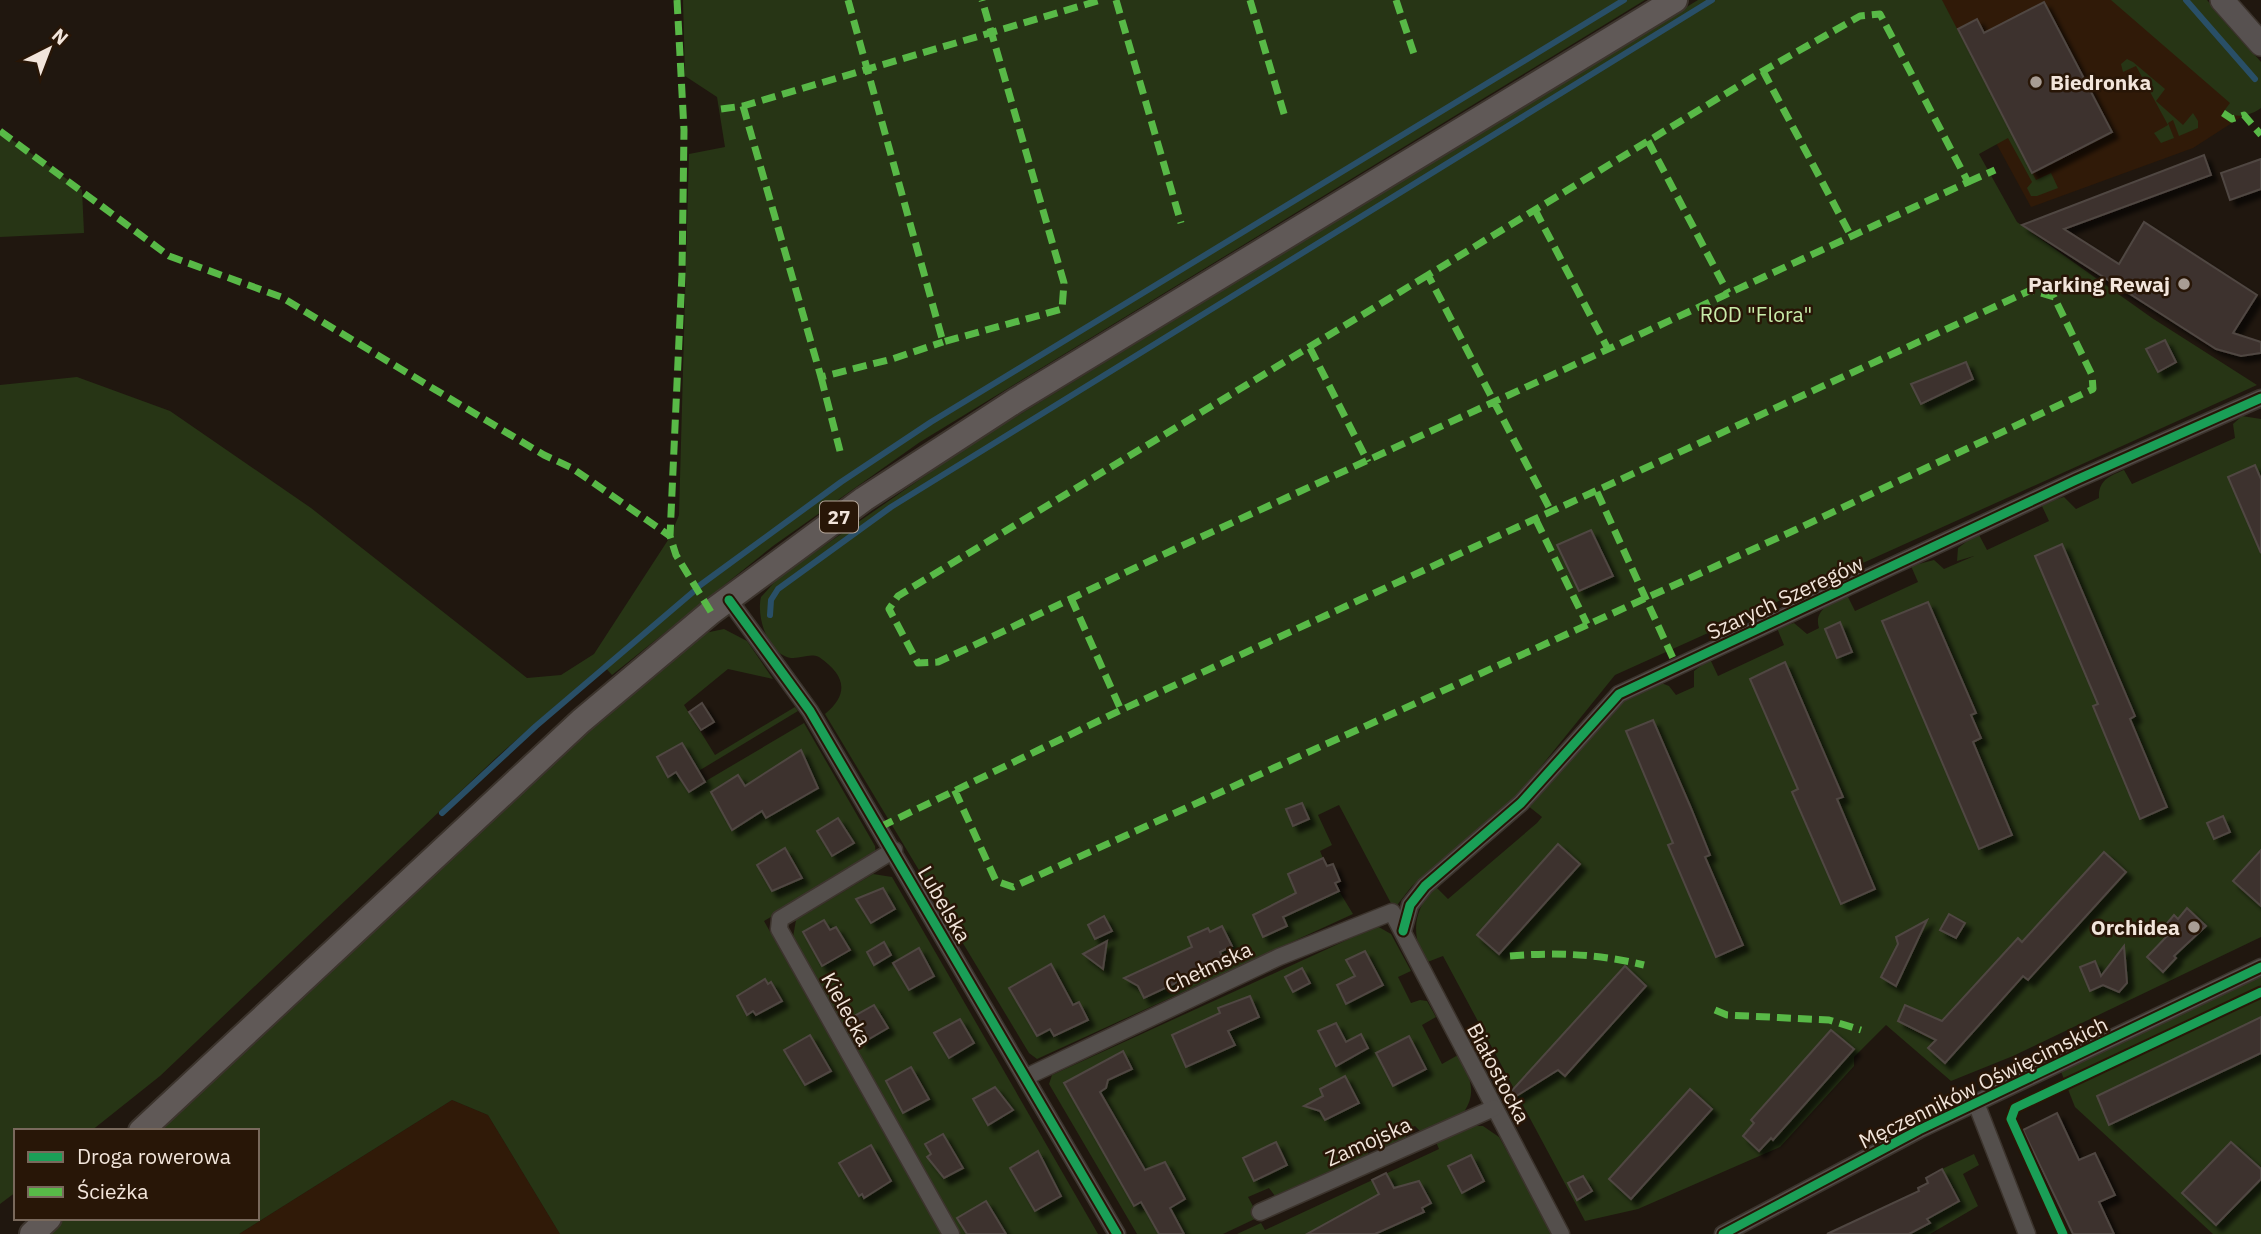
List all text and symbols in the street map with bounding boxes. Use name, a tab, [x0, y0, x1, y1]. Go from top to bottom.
north arrow	[14, 14, 84, 84]
text: N	[47, 23, 74, 50]
place label: Biedronka	[2050, 68, 2151, 96]
marker: Biedronka	[2028, 74, 2044, 90]
place label: Parking Rewaj	[2028, 270, 2170, 298]
marker: Parking Rewaj	[2176, 276, 2192, 292]
park label: ROD "Flora"	[1700, 300, 1812, 328]
road number: 27	[820, 502, 858, 532]
street label: Szarych Szeregów	[1702, 548, 1868, 646]
street label: Lubelska	[912, 861, 978, 947]
place label: Orchidea	[2091, 913, 2180, 941]
marker: Orchidea	[2186, 919, 2202, 935]
street label: Chełmska	[1160, 935, 1256, 999]
street label: Kielecka	[815, 967, 879, 1051]
street label: Męczenników Oświęcimskich	[1854, 1009, 2112, 1155]
street label: Białostocka	[1461, 1018, 1537, 1128]
street label: Zamojska	[1321, 1110, 1415, 1172]
legend	[14, 1129, 259, 1220]
text: Droga rowerowa	[77, 1142, 231, 1170]
text: Ścieżka	[77, 1177, 148, 1205]

